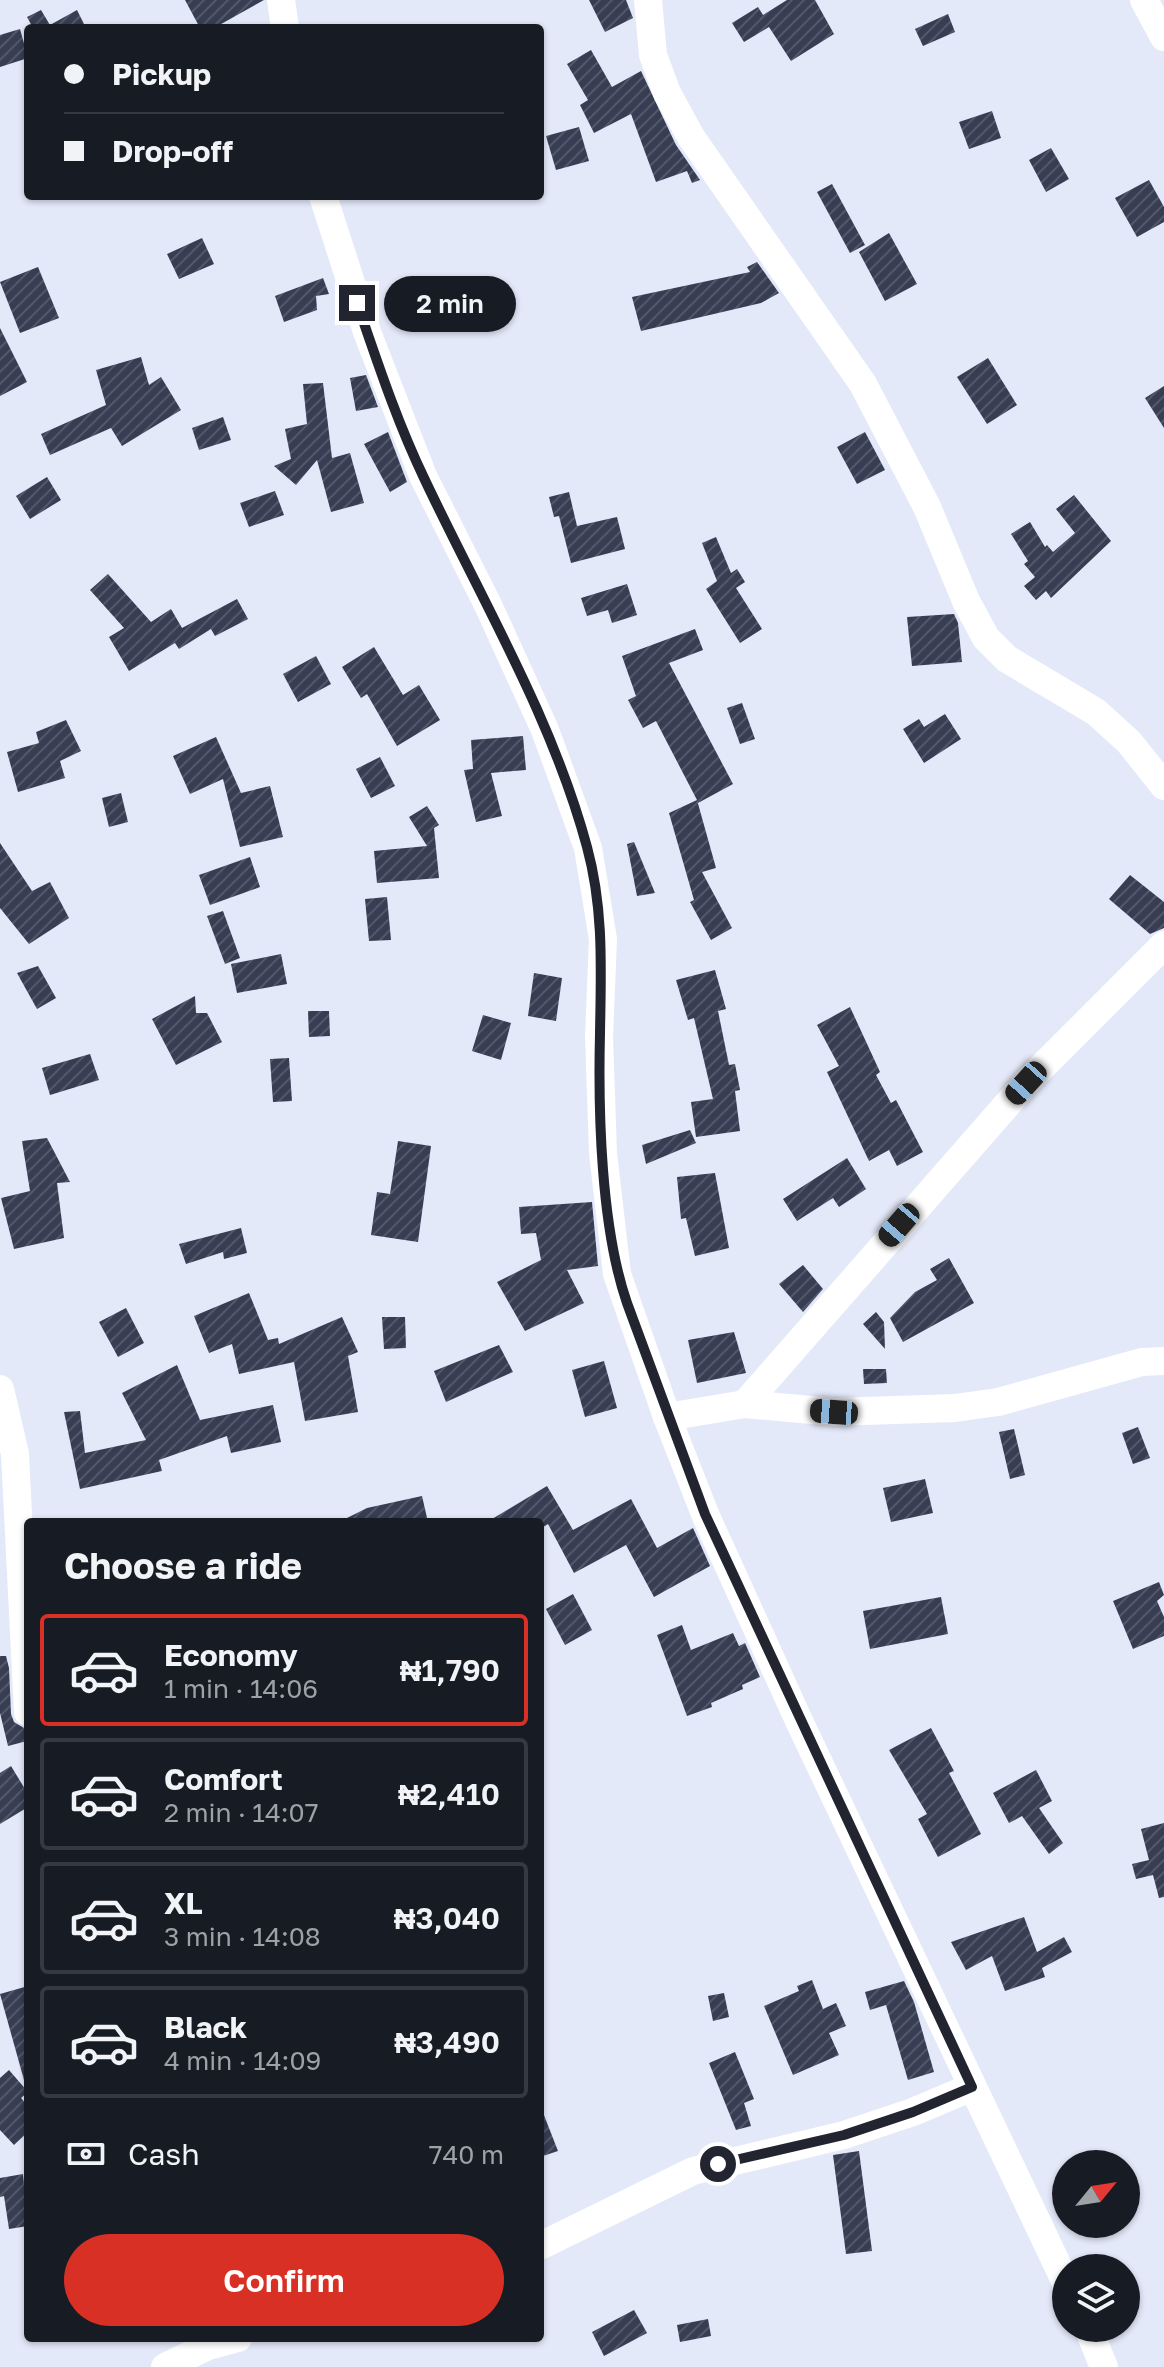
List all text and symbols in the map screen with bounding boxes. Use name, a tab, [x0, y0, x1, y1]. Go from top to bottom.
text: Pickup	[112, 56, 211, 92]
text: Drop-off	[112, 133, 233, 169]
callout: 2 min	[385, 275, 517, 331]
route end	[339, 285, 375, 321]
text: 2 min	[416, 288, 484, 319]
car	[1001, 1057, 1051, 1109]
car	[874, 1199, 924, 1251]
car	[809, 1398, 859, 1426]
text: Choose a ride	[64, 1544, 302, 1587]
icon: car	[68, 1634, 140, 1706]
text: Economy	[164, 1637, 298, 1673]
text: ₦1,790	[400, 1652, 500, 1688]
text: 1 min · 14:06	[164, 1673, 318, 1704]
icon: car	[68, 1758, 140, 1830]
text: Comfort	[164, 1761, 283, 1797]
text: ₦2,410	[398, 1776, 500, 1812]
text: 2 min · 14:07	[164, 1797, 319, 1828]
icon: car	[68, 1882, 140, 1954]
text: XL	[164, 1885, 203, 1921]
text: ₦3,040	[394, 1900, 500, 1936]
text: 3 min · 14:08	[164, 1921, 321, 1952]
icon: car	[68, 2006, 140, 2078]
text: Black	[164, 2009, 247, 2045]
text: ₦3,490	[394, 2024, 500, 2060]
text: 4 min · 14:09	[164, 2045, 321, 2076]
icon: cash	[64, 2132, 108, 2176]
text: Cash	[128, 2136, 200, 2172]
text: 740 m	[429, 2139, 504, 2170]
route start	[700, 2146, 736, 2182]
north arrow	[1052, 2150, 1140, 2238]
map controls	[1052, 2150, 1140, 2342]
button: Confirm	[64, 2234, 504, 2326]
button: layers	[1052, 2254, 1140, 2342]

